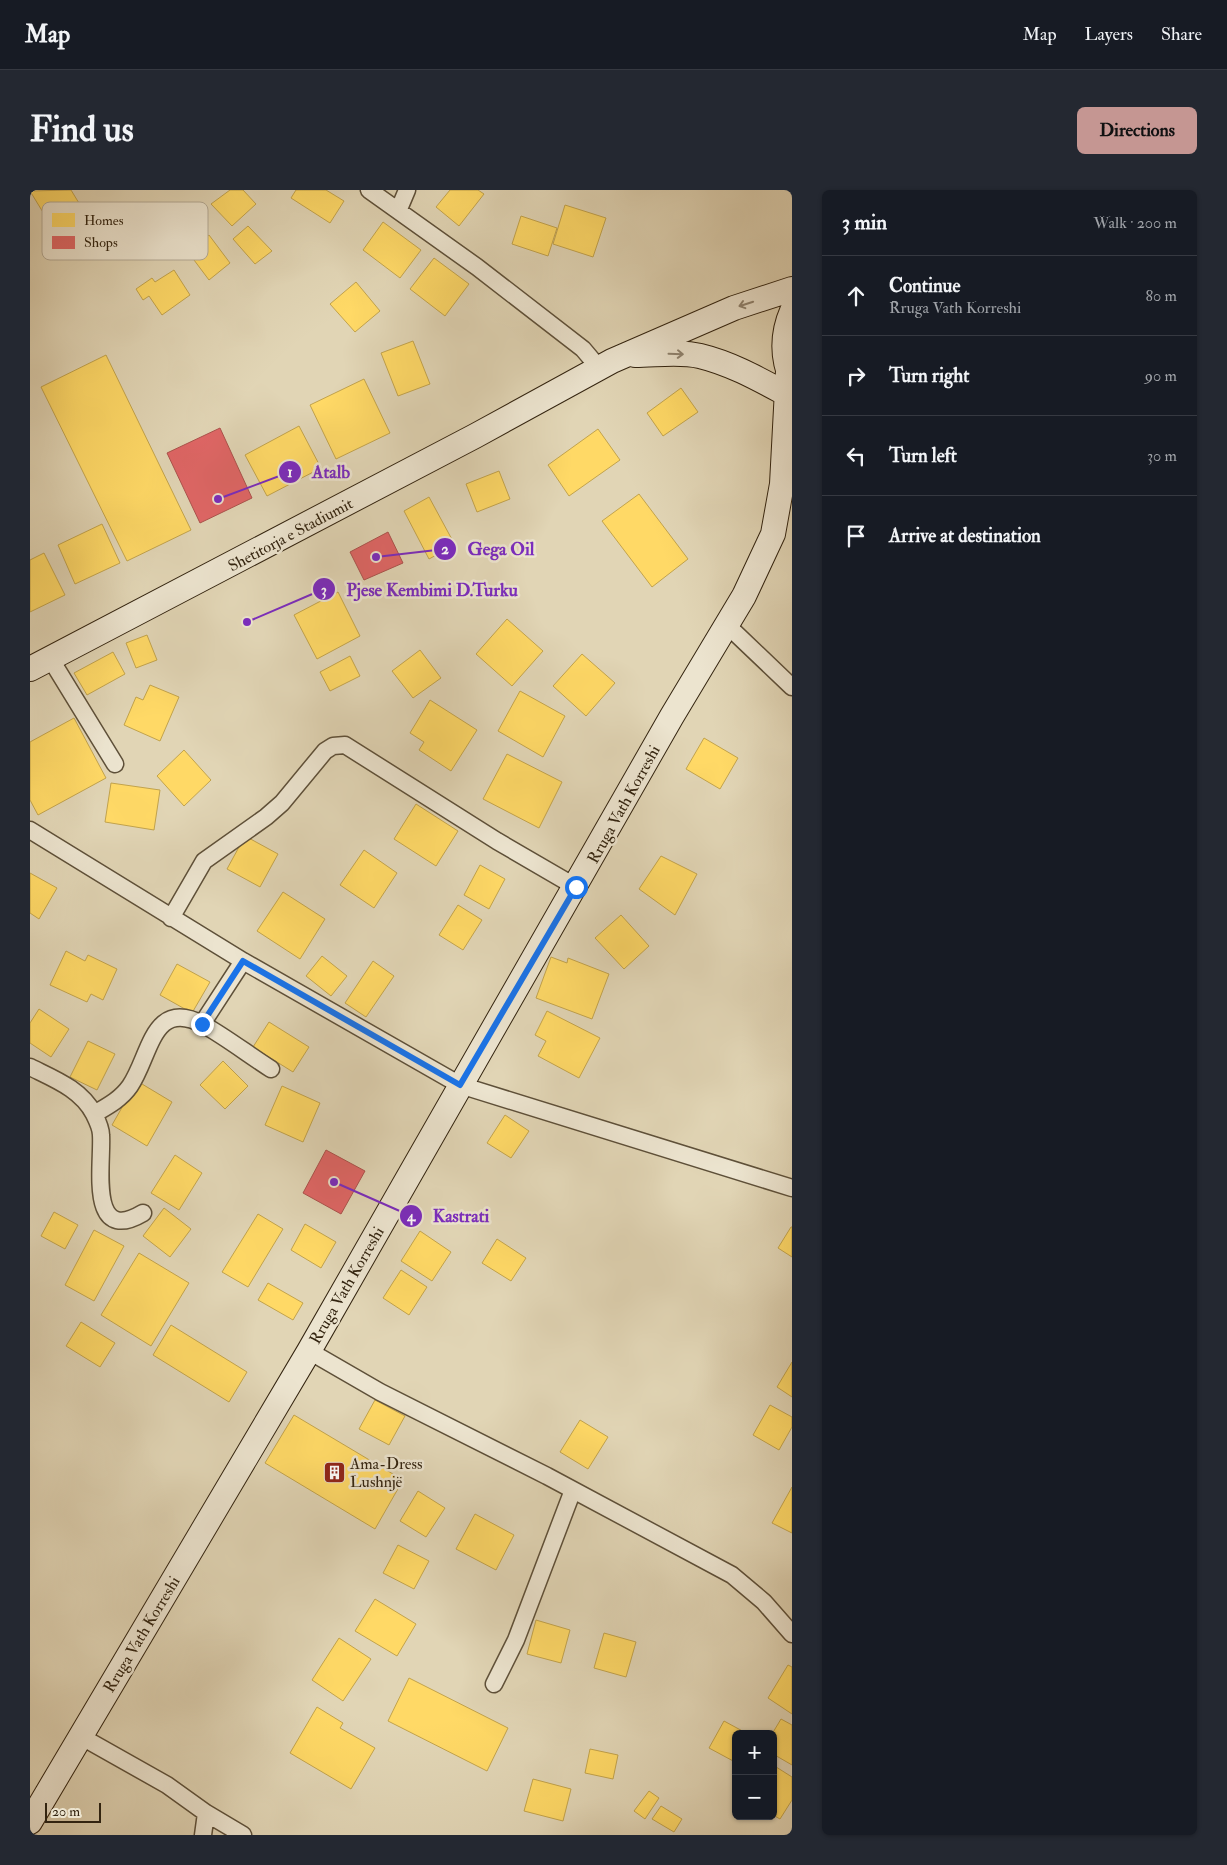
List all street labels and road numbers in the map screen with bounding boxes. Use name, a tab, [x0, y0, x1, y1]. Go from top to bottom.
street label: Shetitorja e Stadiumit	[225, 494, 356, 576]
street label: Rruga Vath Korreshi	[583, 742, 665, 867]
street label: Rruga Vath Korreshi	[305, 1223, 389, 1348]
street label: Rruga Vath Korreshi	[99, 1573, 184, 1696]

